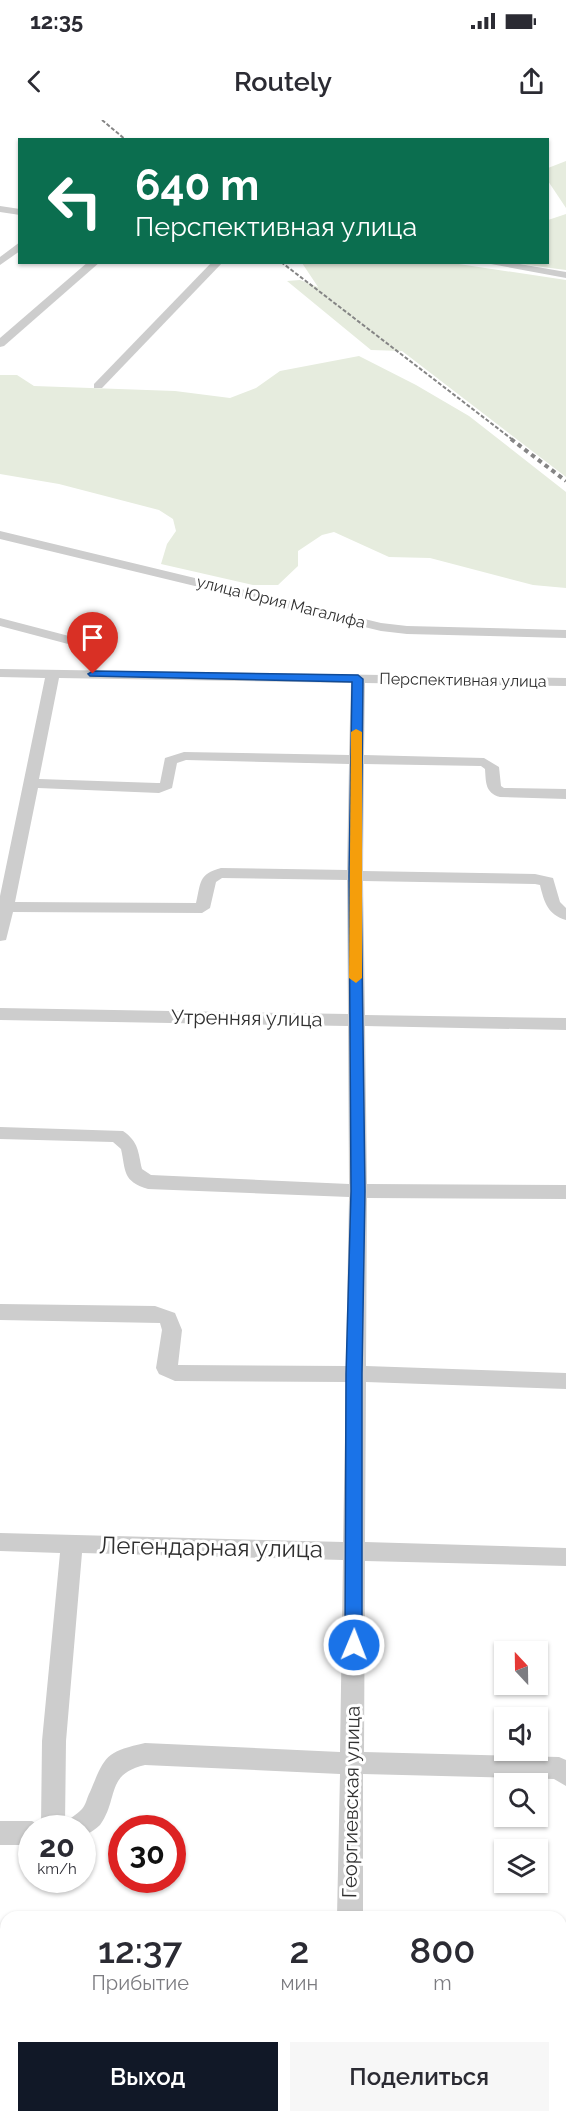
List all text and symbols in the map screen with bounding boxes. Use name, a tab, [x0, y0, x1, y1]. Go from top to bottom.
text: 12:35	[30, 8, 83, 34]
icon: back	[18, 65, 51, 98]
icon: share	[515, 65, 548, 98]
text: Routely	[234, 66, 332, 97]
text: 640 m	[135, 161, 259, 210]
icon: left	[36, 162, 114, 240]
text: Перспективная улица	[135, 211, 417, 242]
street label: улица Юрия Магалифа	[195, 572, 367, 632]
pin	[67, 612, 118, 674]
icon: arrive	[76, 621, 109, 654]
street label: Перспективная улица	[379, 669, 547, 691]
street label: Утренняя улица	[171, 1005, 323, 1031]
street label: Легендарная улица	[99, 1531, 323, 1563]
position arrow	[322, 1613, 386, 1677]
north arrow	[494, 1641, 548, 1695]
map controls	[494, 1641, 548, 1893]
street label: Георгиевская улица	[337, 1706, 365, 1898]
button: sound	[494, 1707, 548, 1761]
button: search	[494, 1773, 548, 1827]
speed limit sign: 30	[108, 1815, 186, 1893]
text: 20	[39, 1829, 75, 1864]
button: layers	[494, 1839, 548, 1893]
text: km/h	[37, 1860, 77, 1878]
text: 12:37	[98, 1929, 182, 1971]
text: 2	[289, 1929, 309, 1971]
text: 800	[410, 1929, 475, 1971]
text: Прибытие	[92, 1971, 189, 1995]
text: мин	[280, 1971, 318, 1995]
text: m	[433, 1971, 452, 1995]
button: Выход	[18, 2042, 278, 2111]
button: Поделиться	[290, 2042, 549, 2111]

